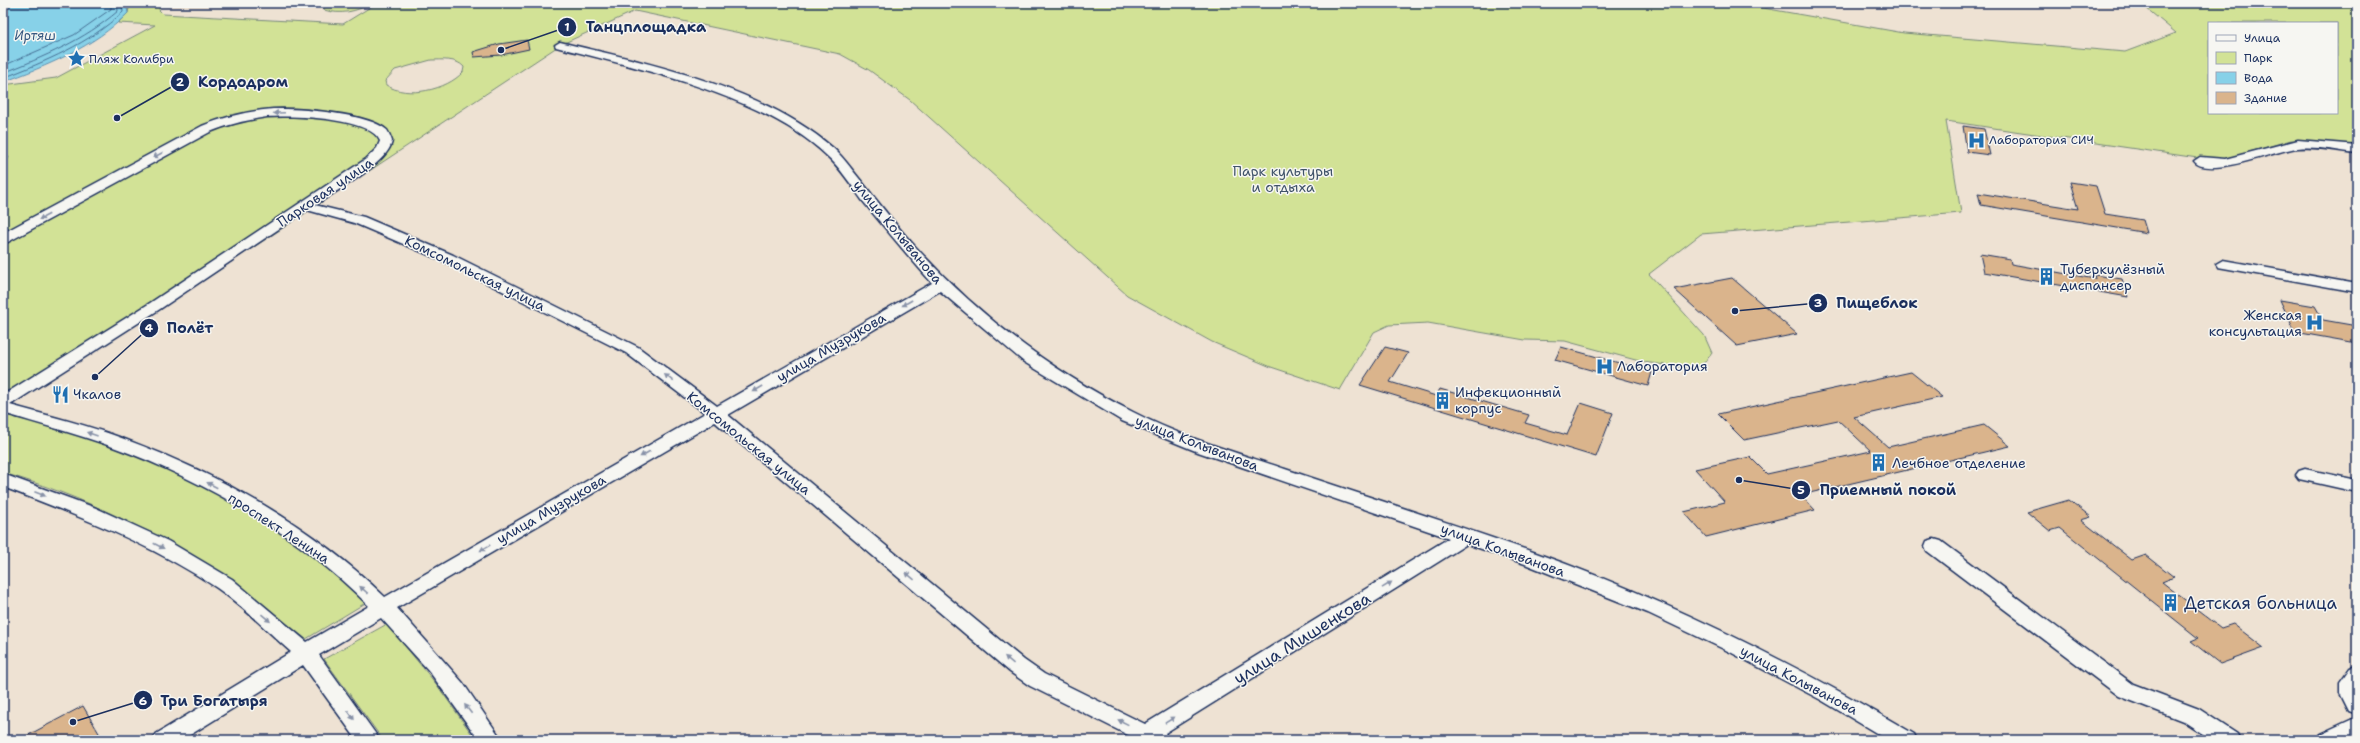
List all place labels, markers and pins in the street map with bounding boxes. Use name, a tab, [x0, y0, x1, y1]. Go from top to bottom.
callout: Танцплощадка	[557, 13, 714, 40]
place icon: Пляж Колибри	[66, 49, 86, 69]
place label: Пляж Колибри	[89, 51, 174, 67]
callout: Кордодром	[170, 68, 296, 95]
hospital icon: Лаборатория СИЧ	[1966, 130, 1986, 150]
place label: Лаборатория СИЧ	[1989, 132, 2094, 148]
place label: Туберкулёзный диспансер	[2060, 260, 2165, 294]
building icon: Туберкулёзный диспансер	[2037, 267, 2057, 287]
callout: Пищеблок	[1808, 289, 1925, 316]
place label: Женская консультация	[2209, 306, 2302, 340]
hospital icon: Женская консультация	[2305, 313, 2325, 333]
callout: Полёт	[139, 314, 221, 341]
hospital icon: Лаборатория	[1594, 356, 1614, 376]
place label: Лаборатория	[1617, 357, 1708, 375]
place label: Инфекционный корпус	[1455, 383, 1561, 417]
restaurant icon: Чкалов	[50, 384, 70, 404]
place label: Чкалов	[73, 385, 121, 403]
building icon: Инфекционный корпус	[1432, 390, 1452, 410]
building icon: Лечбное отделение	[1869, 453, 1889, 473]
place label: Лечбное отделение	[1892, 454, 2026, 472]
callout: Приемный покой	[1791, 476, 1964, 503]
place label: Детская больница	[2184, 592, 2338, 614]
building icon: Детская больница	[2161, 593, 2181, 613]
callout: Три Богатыря	[133, 687, 276, 714]

